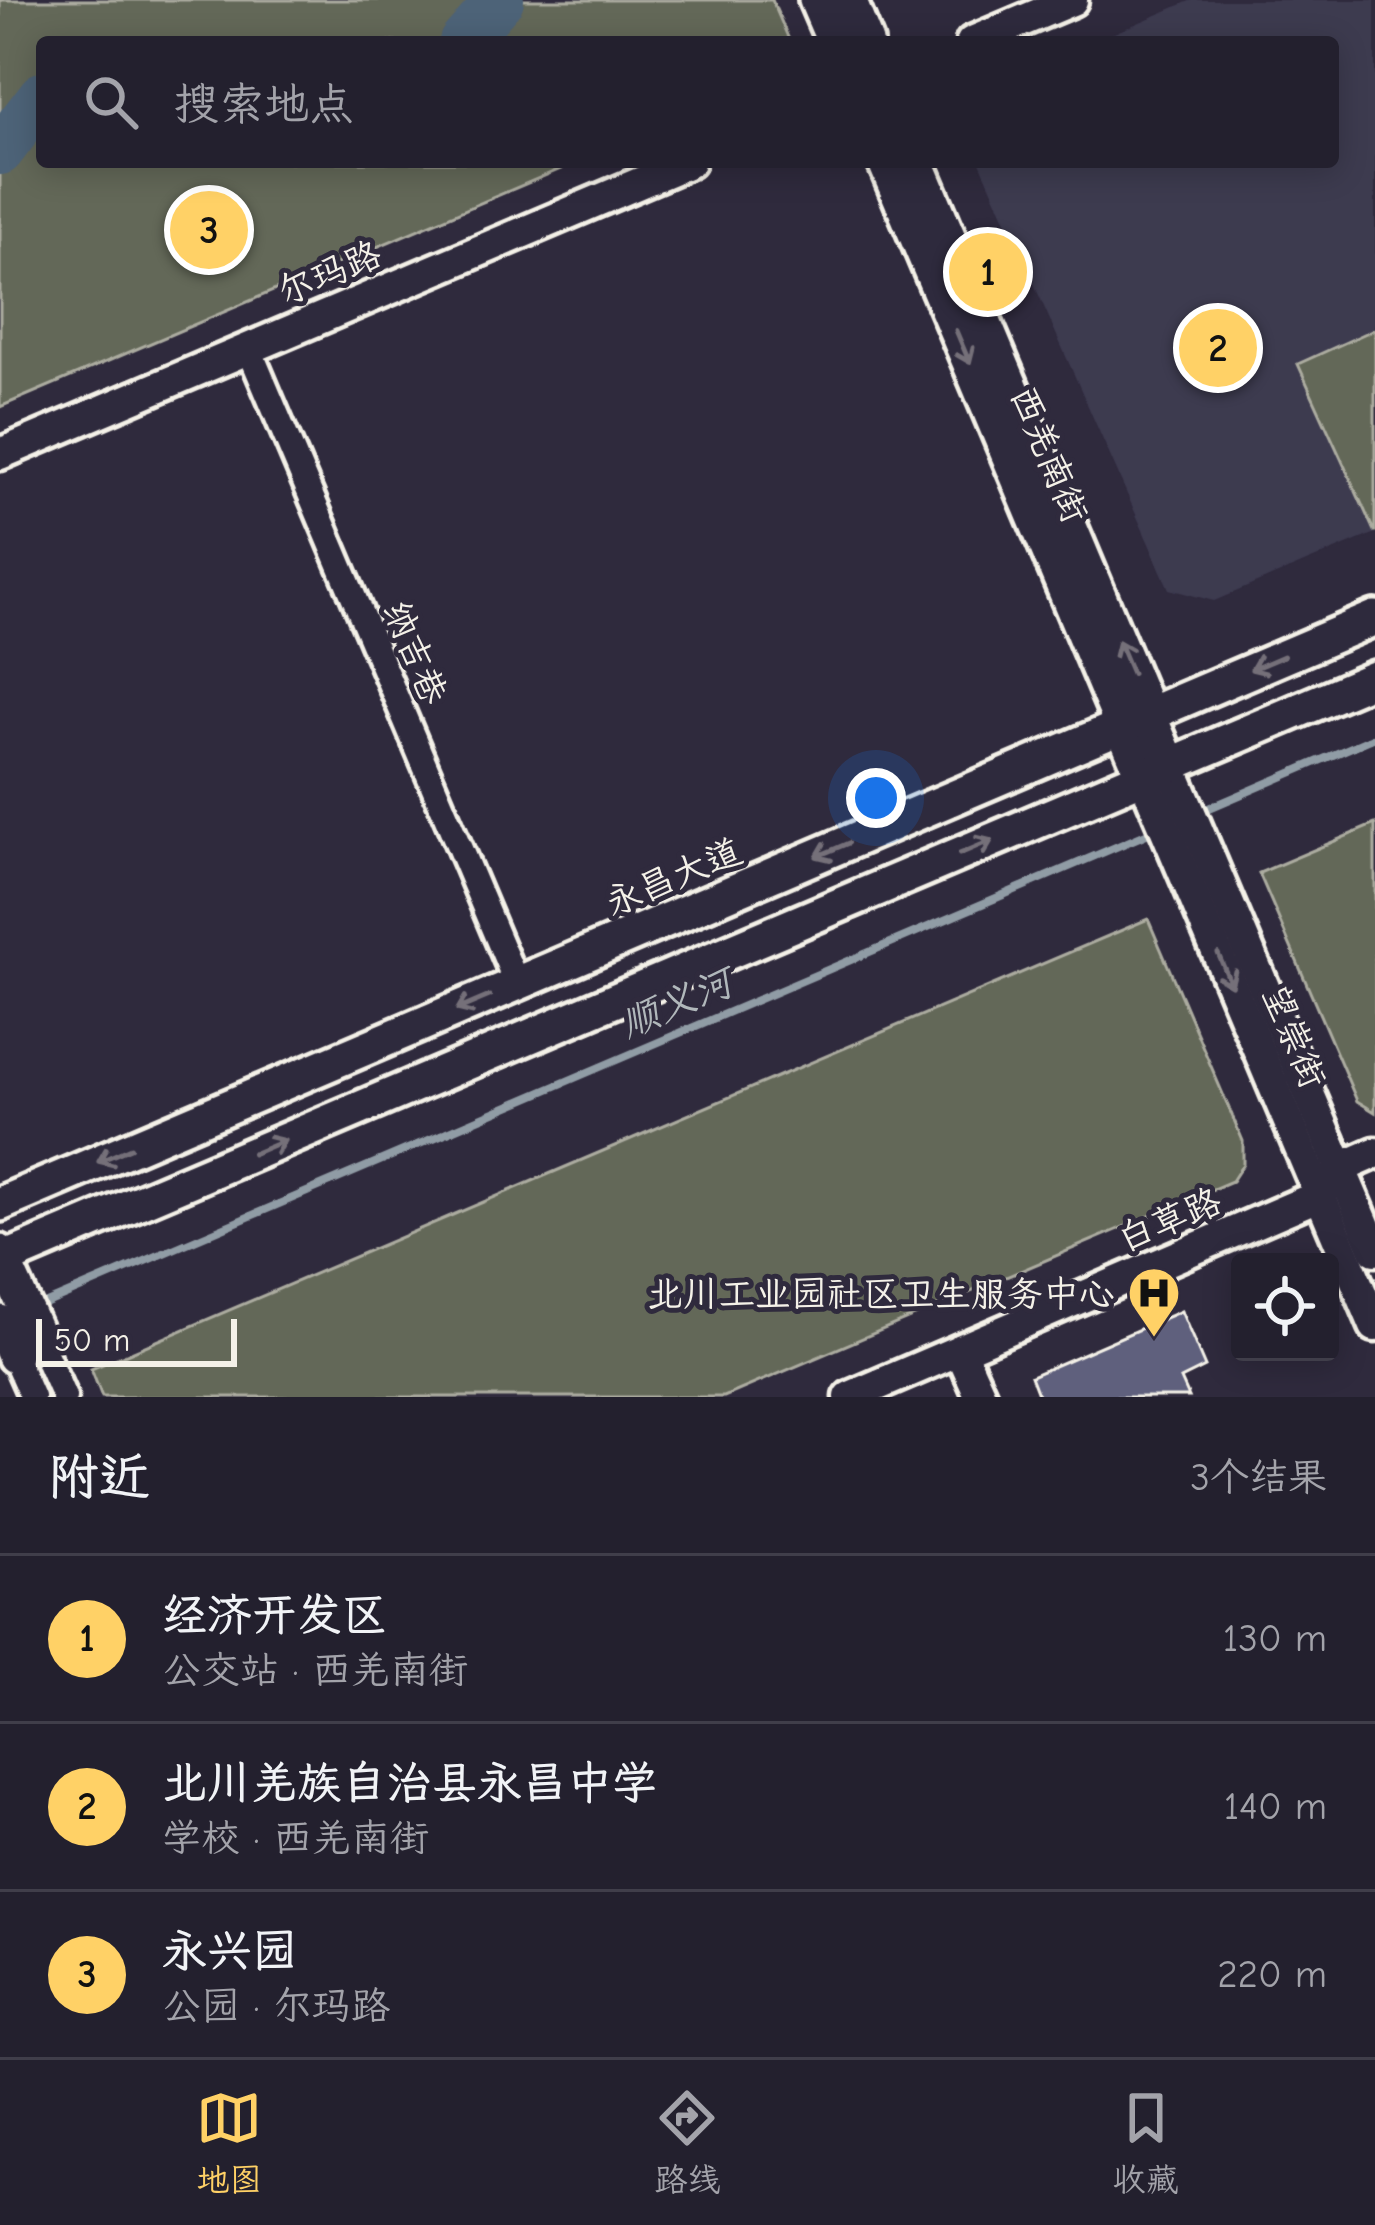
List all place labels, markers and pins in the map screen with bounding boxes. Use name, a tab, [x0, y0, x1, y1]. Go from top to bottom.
pin: 3	[170, 185, 248, 275]
pin: 1	[949, 227, 1027, 317]
pin: 2	[1179, 303, 1257, 393]
hospital icon: 北川工业园社区卫生服务中心	[1126, 1265, 1182, 1339]
place label: 北川工业园社区卫生服务中心	[647, 1274, 1115, 1315]

